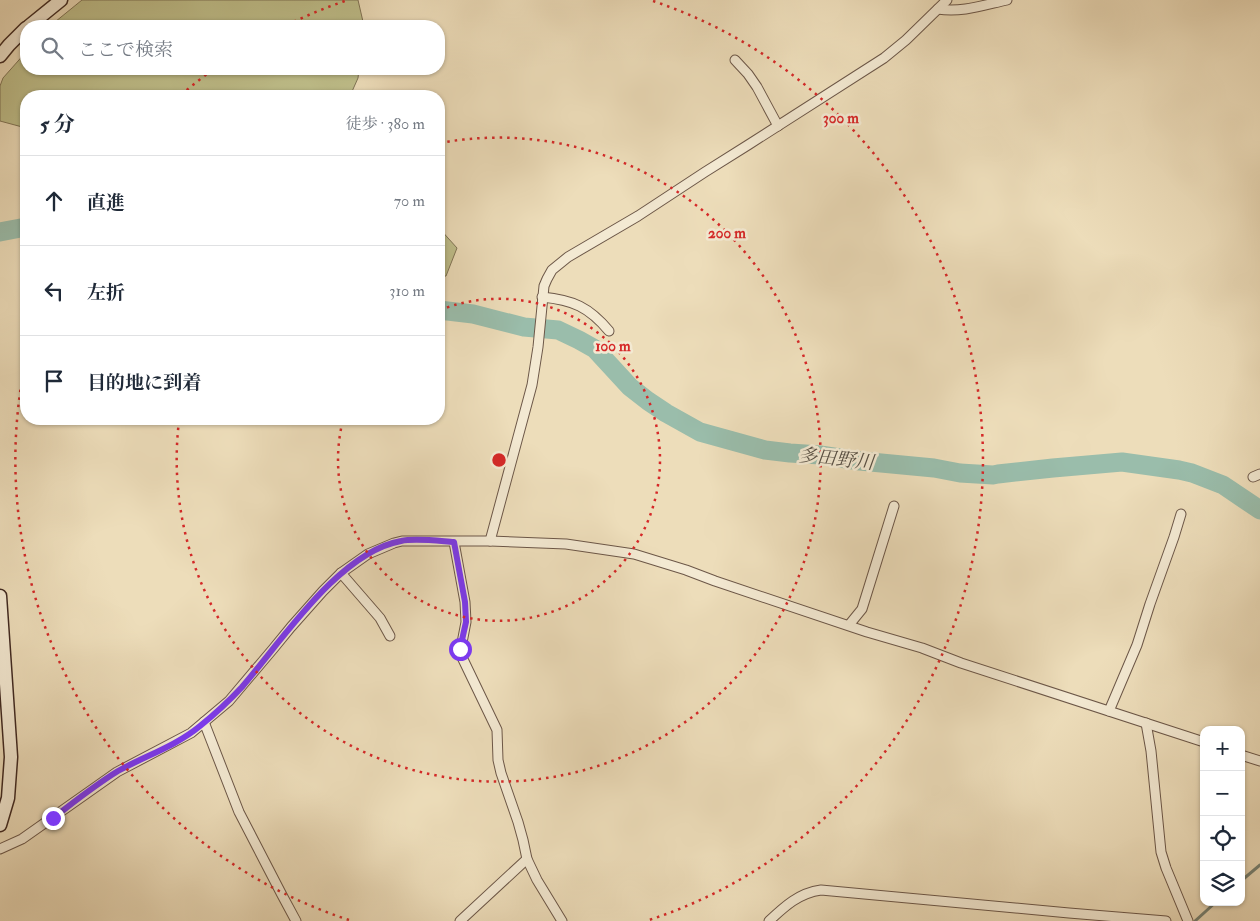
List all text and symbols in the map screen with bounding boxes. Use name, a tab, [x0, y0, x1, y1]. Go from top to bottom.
search box	[20, 20, 445, 75]
icon: search	[38, 34, 66, 62]
text: ここで検索	[78, 38, 173, 62]
text: 300 m	[823, 109, 859, 128]
text: 5 分	[40, 111, 75, 138]
text: 徒歩 · 380 m	[345, 114, 425, 134]
icon: ahead	[40, 187, 68, 215]
text: 直進	[87, 191, 125, 215]
text: 70 m	[394, 191, 425, 211]
text: 200 m	[708, 224, 746, 243]
icon: left	[40, 277, 68, 305]
text: 左折	[87, 281, 125, 305]
text: 310 m	[389, 281, 425, 301]
text: 100 m	[595, 337, 631, 356]
icon: arrive	[40, 367, 68, 395]
text: 目的地に到着	[87, 371, 201, 395]
water label: 多田野川	[797, 443, 877, 475]
centre of rings	[490, 451, 508, 469]
route start	[449, 638, 472, 661]
map controls	[1200, 726, 1245, 906]
button: +	[1200, 726, 1245, 771]
button: −	[1200, 771, 1245, 816]
route end	[42, 807, 65, 830]
button: locate	[1200, 816, 1245, 861]
button: layers	[1200, 861, 1245, 906]

